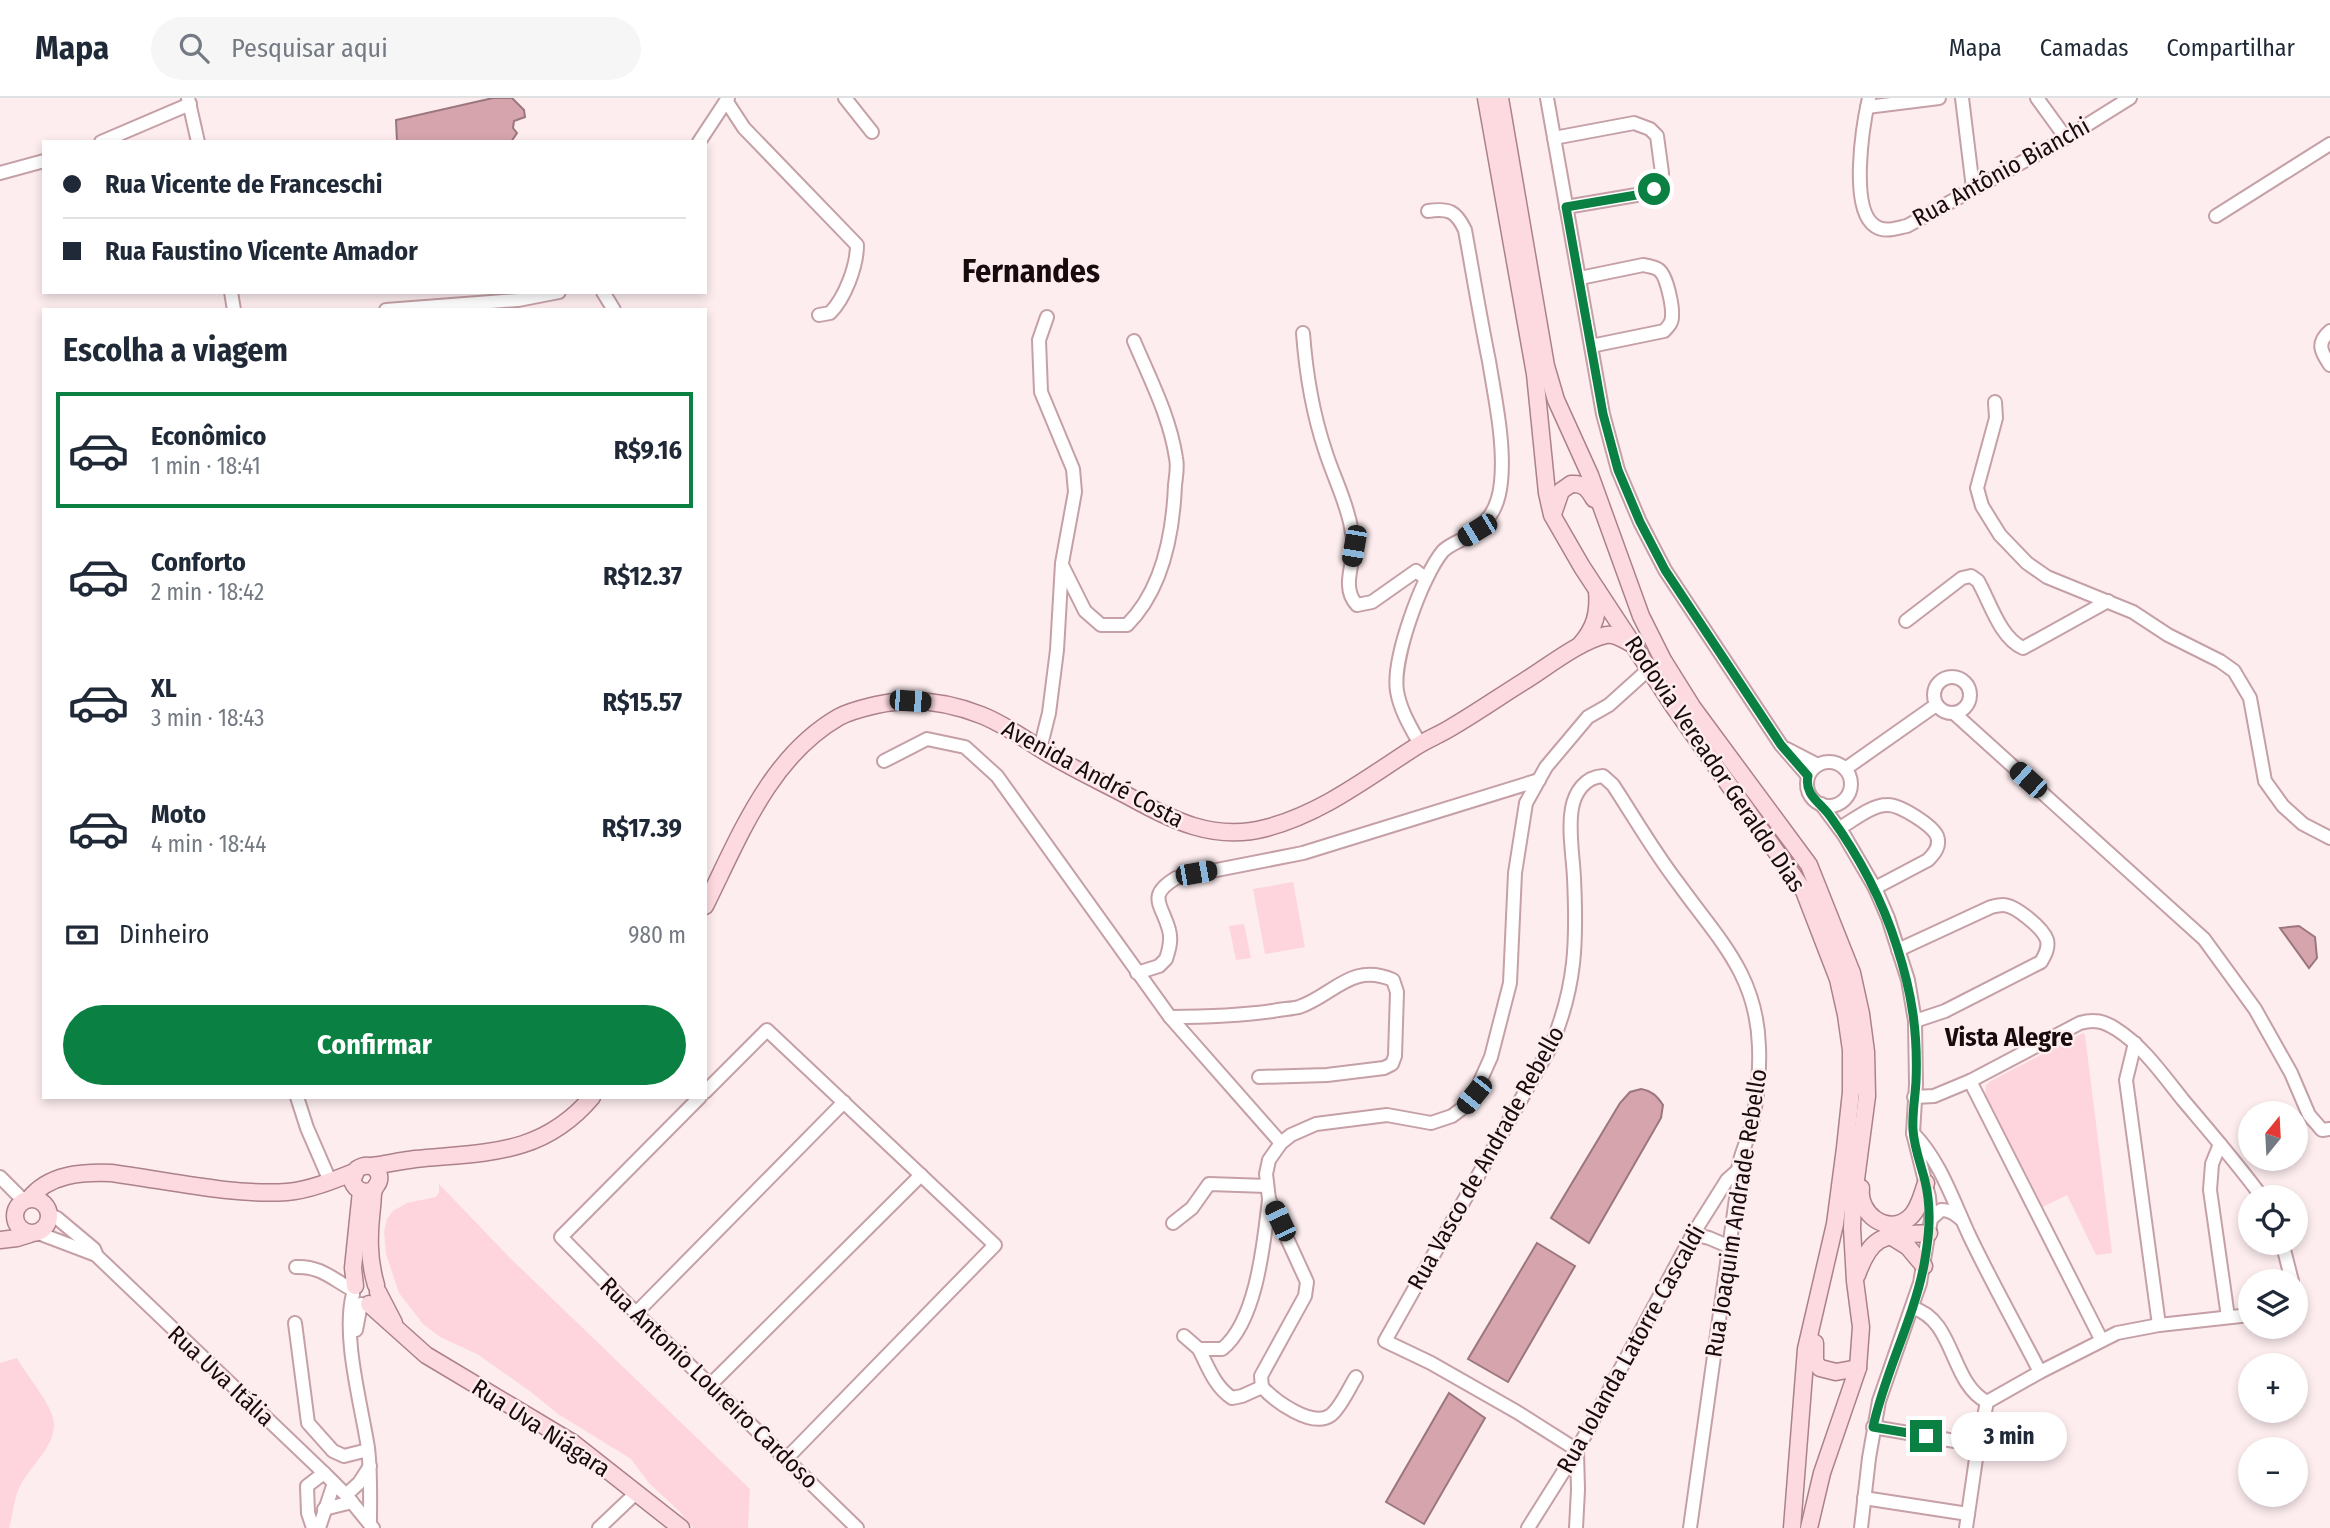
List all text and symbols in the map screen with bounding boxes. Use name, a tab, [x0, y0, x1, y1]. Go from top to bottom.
search box	[151, 17, 641, 80]
text: Mapa	[35, 28, 109, 68]
icon: search	[175, 29, 213, 67]
text: Pesquisar aqui	[231, 33, 388, 64]
text: Mapa	[1949, 34, 2002, 62]
text: Camadas	[2040, 34, 2129, 62]
text: Compartilhar	[2167, 34, 2295, 62]
street label: Rua Antônio Bianchi	[1908, 112, 2094, 232]
text: Rua Vicente de Franceschi	[105, 169, 382, 200]
route start	[1638, 173, 1670, 205]
text: Rua Faustino Vicente Amador	[105, 236, 418, 267]
district label: Fernandes	[962, 252, 1100, 290]
text: Escolha a viagem	[63, 331, 288, 369]
icon: car	[67, 419, 130, 482]
text: Econômico	[151, 421, 266, 452]
text: R$9.16	[614, 435, 682, 466]
text: 1 min · 18:41	[151, 452, 261, 480]
car	[1454, 510, 1501, 550]
car	[1341, 523, 1368, 569]
icon: car	[67, 545, 130, 608]
text: Conforto	[151, 547, 246, 578]
text: R$12.37	[603, 561, 682, 592]
text: 2 min · 18:42	[151, 578, 264, 606]
street label: Rodovia Vereador Geraldo Dias	[1619, 631, 1811, 897]
icon: car	[67, 671, 130, 734]
text: XL	[151, 673, 177, 704]
text: R$15.57	[602, 687, 682, 718]
car	[889, 689, 932, 713]
text: 3 min · 18:43	[151, 704, 264, 732]
street label: Avenida André Costa	[998, 714, 1188, 834]
car	[2006, 758, 2051, 802]
icon: car	[67, 797, 130, 860]
text: Moto	[151, 799, 206, 830]
text: R$17.39	[602, 813, 682, 844]
text: 4 min · 18:44	[151, 830, 266, 858]
car	[1174, 859, 1219, 887]
icon: cash	[63, 916, 101, 954]
text: Dinheiro	[119, 919, 209, 950]
text: 980 m	[628, 921, 686, 949]
button: Confirmar	[63, 1005, 686, 1085]
street label: Rua Vasco de Andrade Rebello	[1402, 1021, 1570, 1295]
district label: Vista Alegre	[1944, 1022, 2073, 1053]
street label: Rua Joaquim Andrade Rebello	[1699, 1067, 1773, 1359]
car	[1453, 1072, 1496, 1118]
north arrow	[2238, 1101, 2308, 1171]
map controls	[2238, 1101, 2308, 1507]
button: locate	[2238, 1185, 2308, 1255]
car	[1262, 1198, 1299, 1244]
street label: Rua Iolanda Latorre Cascaldi	[1551, 1220, 1711, 1478]
button: layers	[2238, 1269, 2308, 1339]
street label: Rua Antonio Loureiro Cardoso	[594, 1272, 824, 1494]
street label: Rua Uva Itália	[162, 1320, 280, 1432]
button: +	[2238, 1353, 2308, 1423]
street label: Rua Uva Niágara	[467, 1373, 615, 1483]
callout: 3 min	[1951, 1412, 2066, 1460]
route end	[1910, 1420, 1942, 1452]
text: 3 min	[1983, 1422, 2035, 1450]
button: −	[2238, 1437, 2308, 1507]

